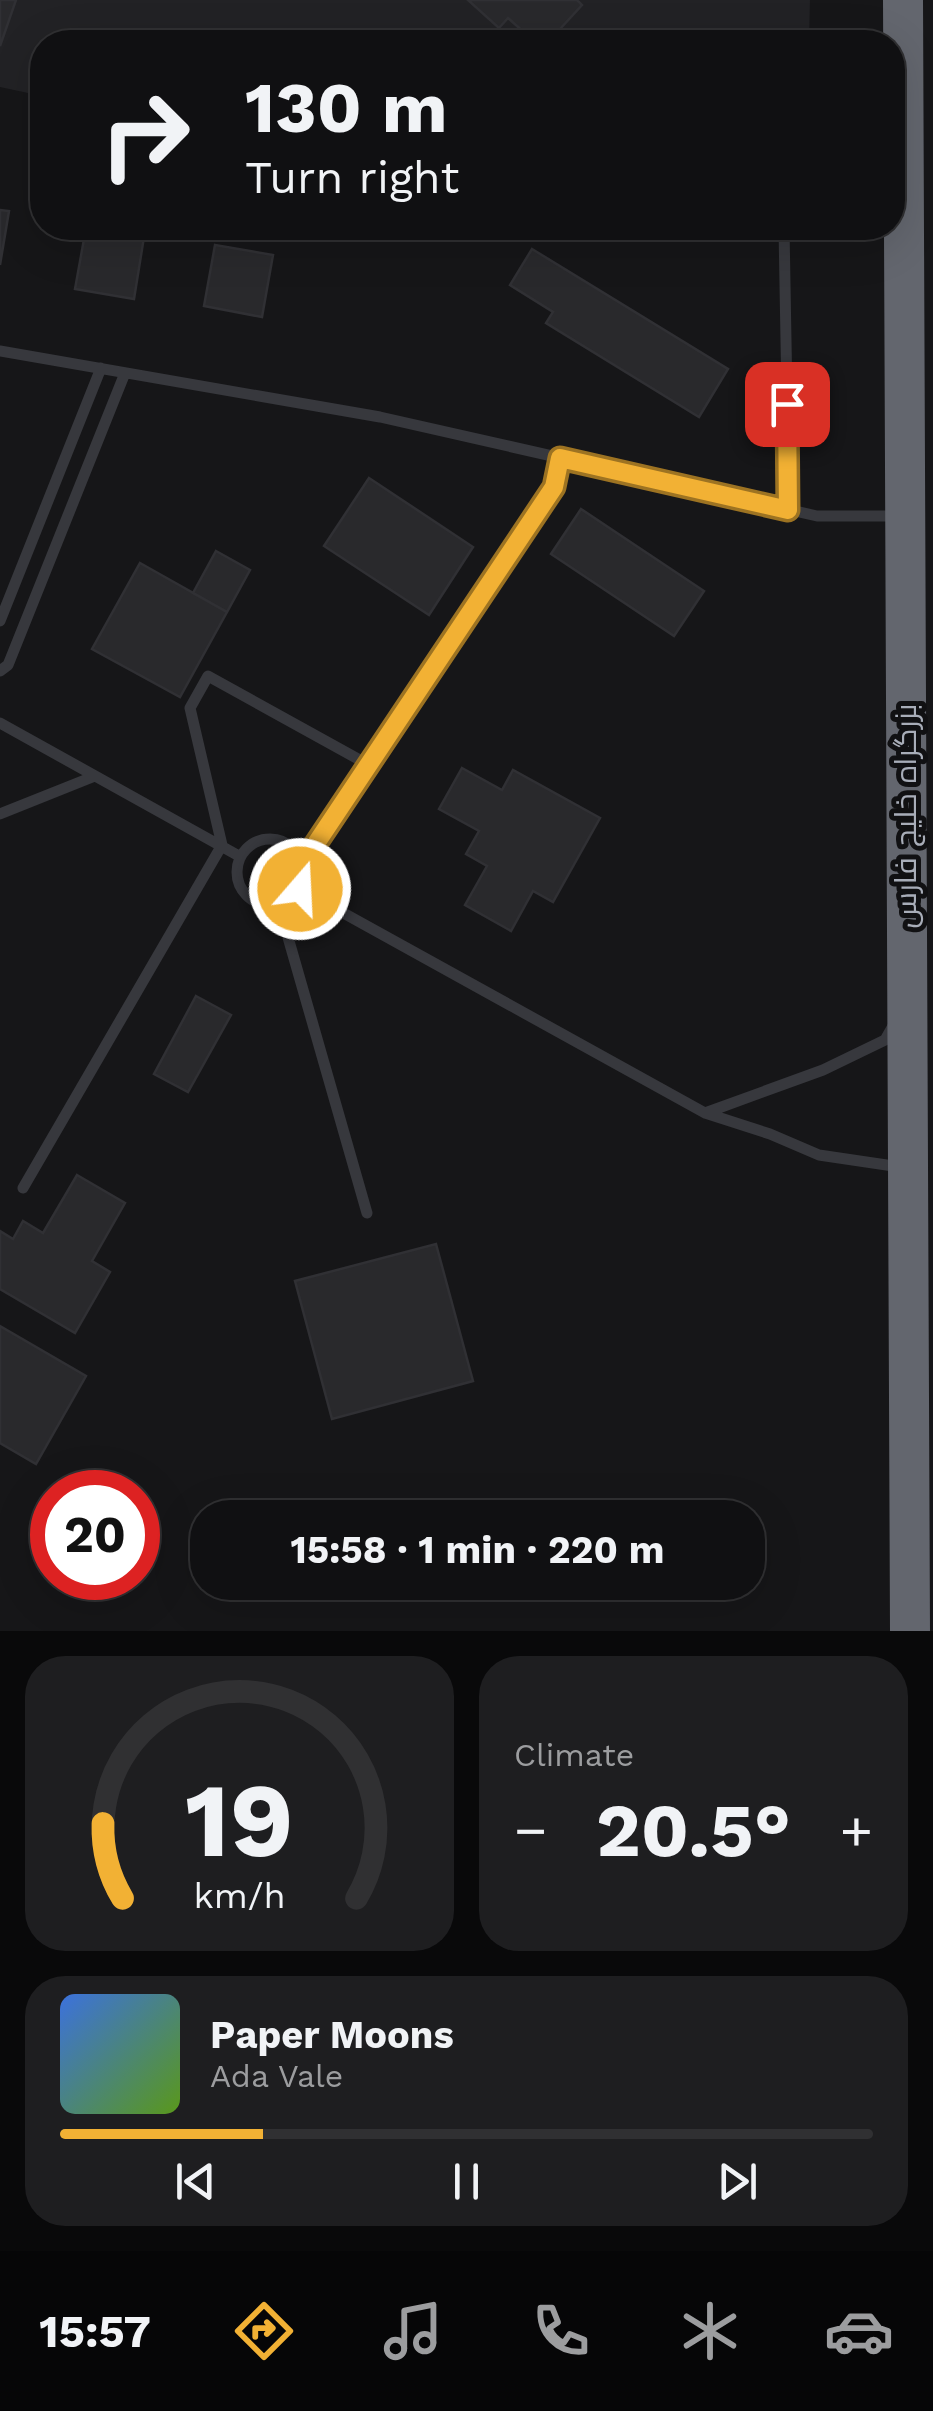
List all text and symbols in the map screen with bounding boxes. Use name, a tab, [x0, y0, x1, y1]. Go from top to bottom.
text: 130 m	[245, 67, 448, 149]
icon: right	[80, 70, 210, 200]
text: Turn right	[245, 151, 459, 204]
pin	[745, 362, 830, 447]
icon: arrive	[760, 377, 815, 432]
street label: بزرگراه خلیج فارس	[888, 704, 926, 929]
position arrow	[248, 837, 352, 941]
speed limit sign: 20	[30, 1470, 160, 1600]
text: 15:58 · 1 min · 220 m	[291, 1528, 665, 1572]
text: Climate	[514, 1736, 634, 1774]
text: 19	[185, 1759, 294, 1881]
text: 20.5°	[596, 1786, 791, 1874]
text: −	[514, 1798, 547, 1862]
text: +	[840, 1798, 873, 1862]
text: km/h	[193, 1875, 286, 1917]
text: Paper Moons	[210, 2013, 454, 2057]
text: Ada Vale	[210, 2057, 343, 2095]
icon: previous	[168, 2154, 223, 2209]
icon: pause	[439, 2154, 494, 2209]
icon: next	[710, 2154, 765, 2209]
icon: directions	[229, 2296, 299, 2366]
icon: music	[378, 2296, 448, 2366]
icon: phone	[526, 2296, 596, 2366]
icon: climate	[675, 2296, 745, 2366]
icon: car	[824, 2296, 894, 2366]
text: 15:57	[39, 2305, 151, 2358]

